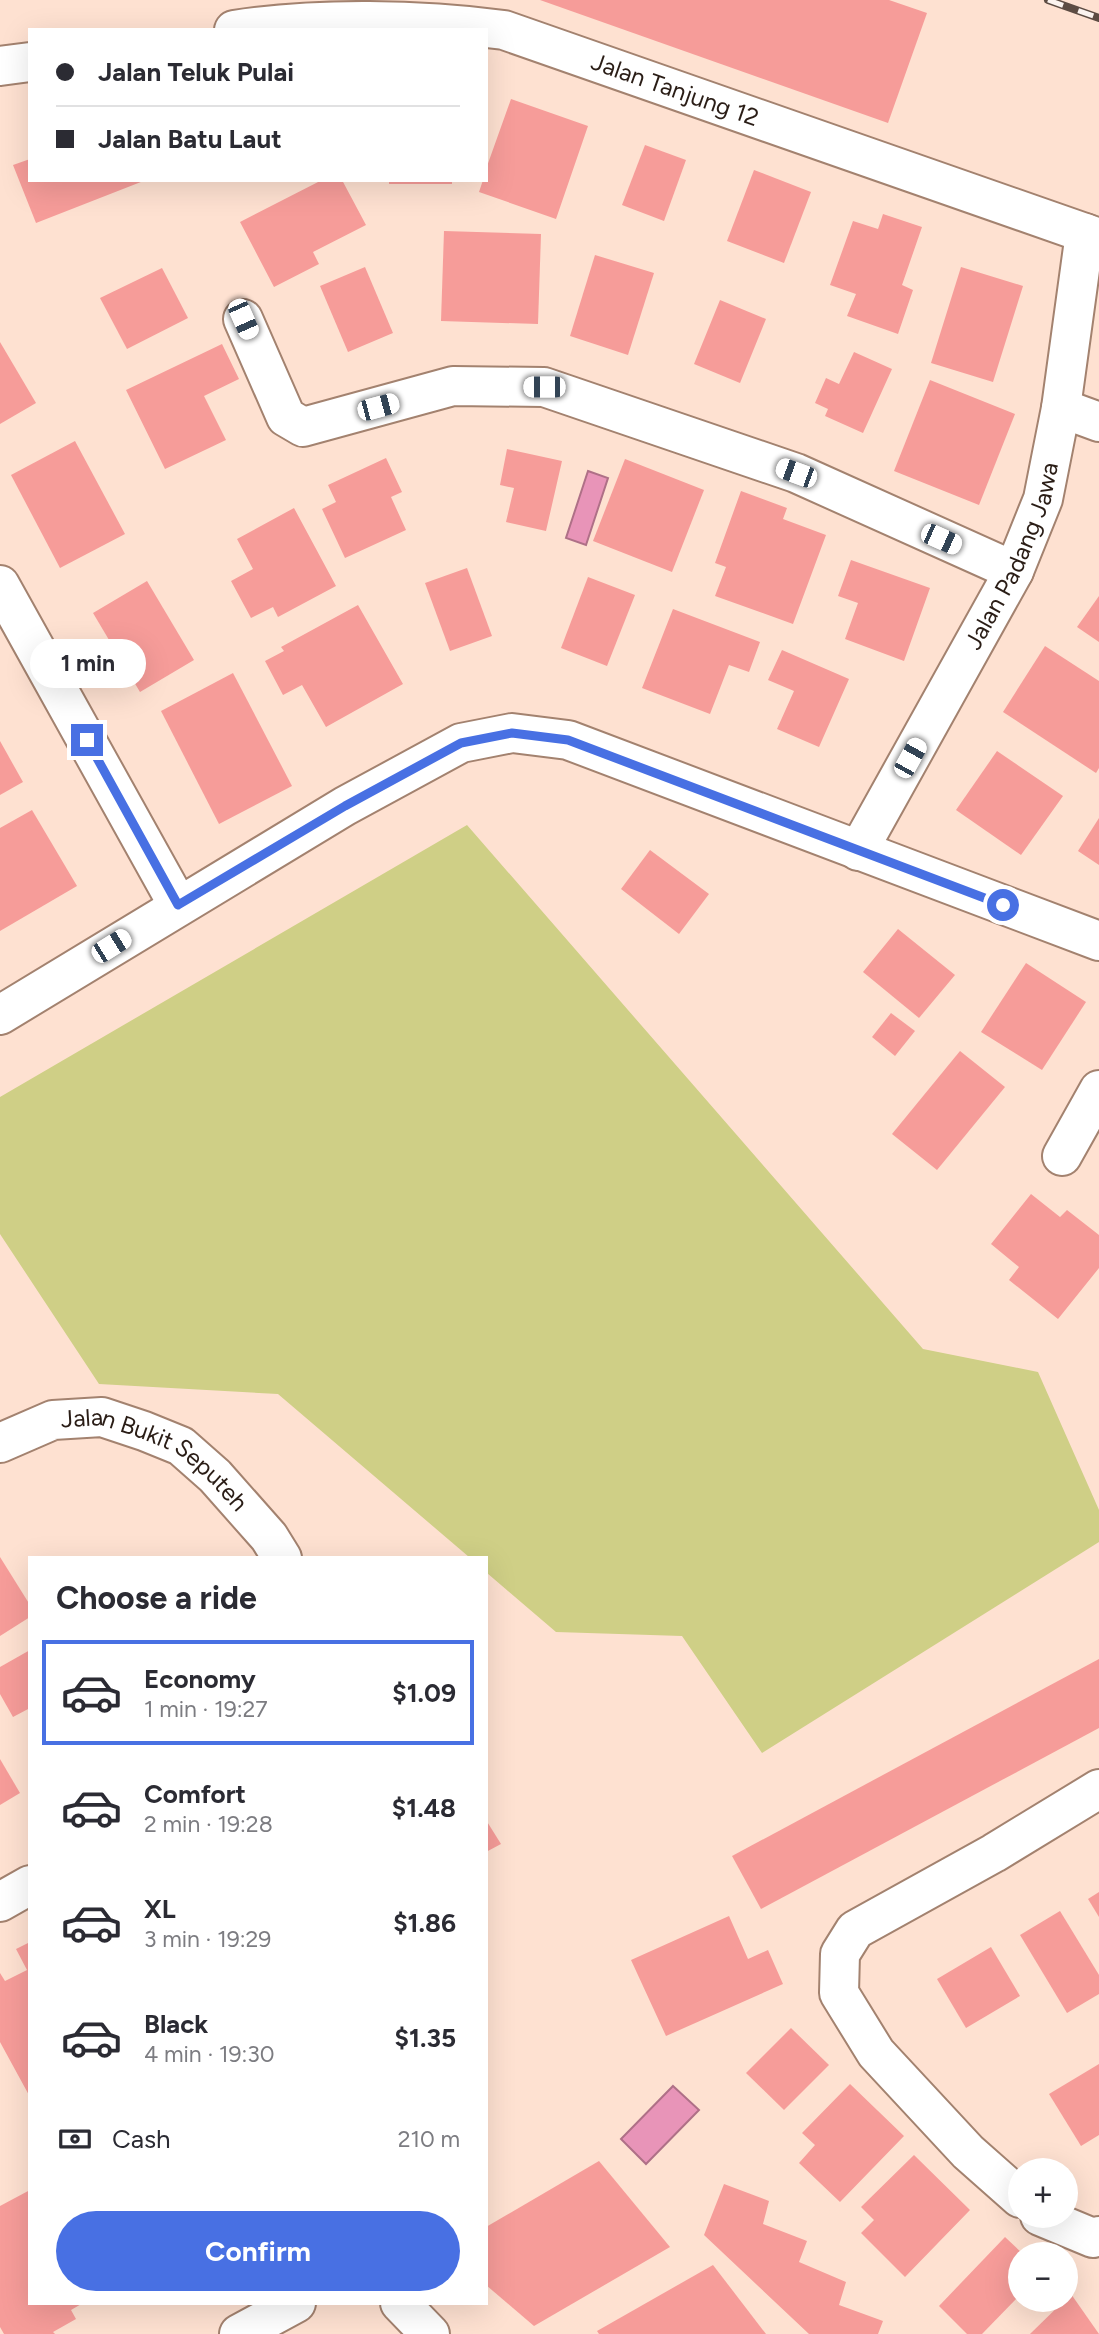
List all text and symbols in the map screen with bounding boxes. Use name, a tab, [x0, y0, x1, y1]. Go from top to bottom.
street label: Jalan Tanjung 12	[588, 47, 763, 132]
text: Jalan Teluk Pulai	[98, 56, 294, 88]
text: Jalan Batu Laut	[98, 123, 282, 155]
car	[225, 296, 262, 342]
car	[524, 377, 566, 398]
car	[355, 391, 402, 423]
car	[773, 456, 820, 490]
street label: Jalan Padang Jawa	[958, 460, 1064, 654]
car	[918, 521, 965, 557]
callout: 1 min	[29, 638, 145, 688]
text: 1 min	[61, 649, 115, 677]
route end	[71, 724, 103, 756]
car	[891, 735, 930, 781]
route start	[987, 889, 1019, 921]
car	[88, 926, 135, 966]
street label: Jalan Bukit Seputeh	[60, 1402, 254, 1517]
text: Choose a ride	[56, 1579, 257, 1617]
icon: car	[60, 1661, 123, 1724]
text: Economy	[144, 1663, 256, 1695]
text: $1.09	[392, 1677, 456, 1709]
text: 1 min · 19:27	[144, 1695, 268, 1723]
icon: car	[60, 1776, 123, 1839]
text: Comfort	[144, 1778, 246, 1810]
text: $1.48	[392, 1792, 456, 1824]
text: 2 min · 19:28	[144, 1810, 273, 1838]
icon: car	[60, 1891, 123, 1954]
text: XL	[144, 1893, 176, 1925]
text: $1.86	[393, 1907, 456, 1939]
text: 3 min · 19:29	[144, 1925, 271, 1953]
icon: car	[60, 2006, 123, 2069]
text: Black	[144, 2008, 208, 2040]
text: $1.35	[395, 2022, 456, 2054]
text: 4 min · 19:30	[144, 2040, 275, 2068]
icon: cash	[56, 2120, 94, 2158]
text: Cash	[112, 2123, 171, 2155]
text: 210 m	[398, 2125, 460, 2153]
map controls	[1008, 2158, 1078, 2312]
button: +	[1008, 2158, 1078, 2228]
button: Confirm	[56, 2211, 460, 2291]
button: −	[1008, 2242, 1078, 2312]

